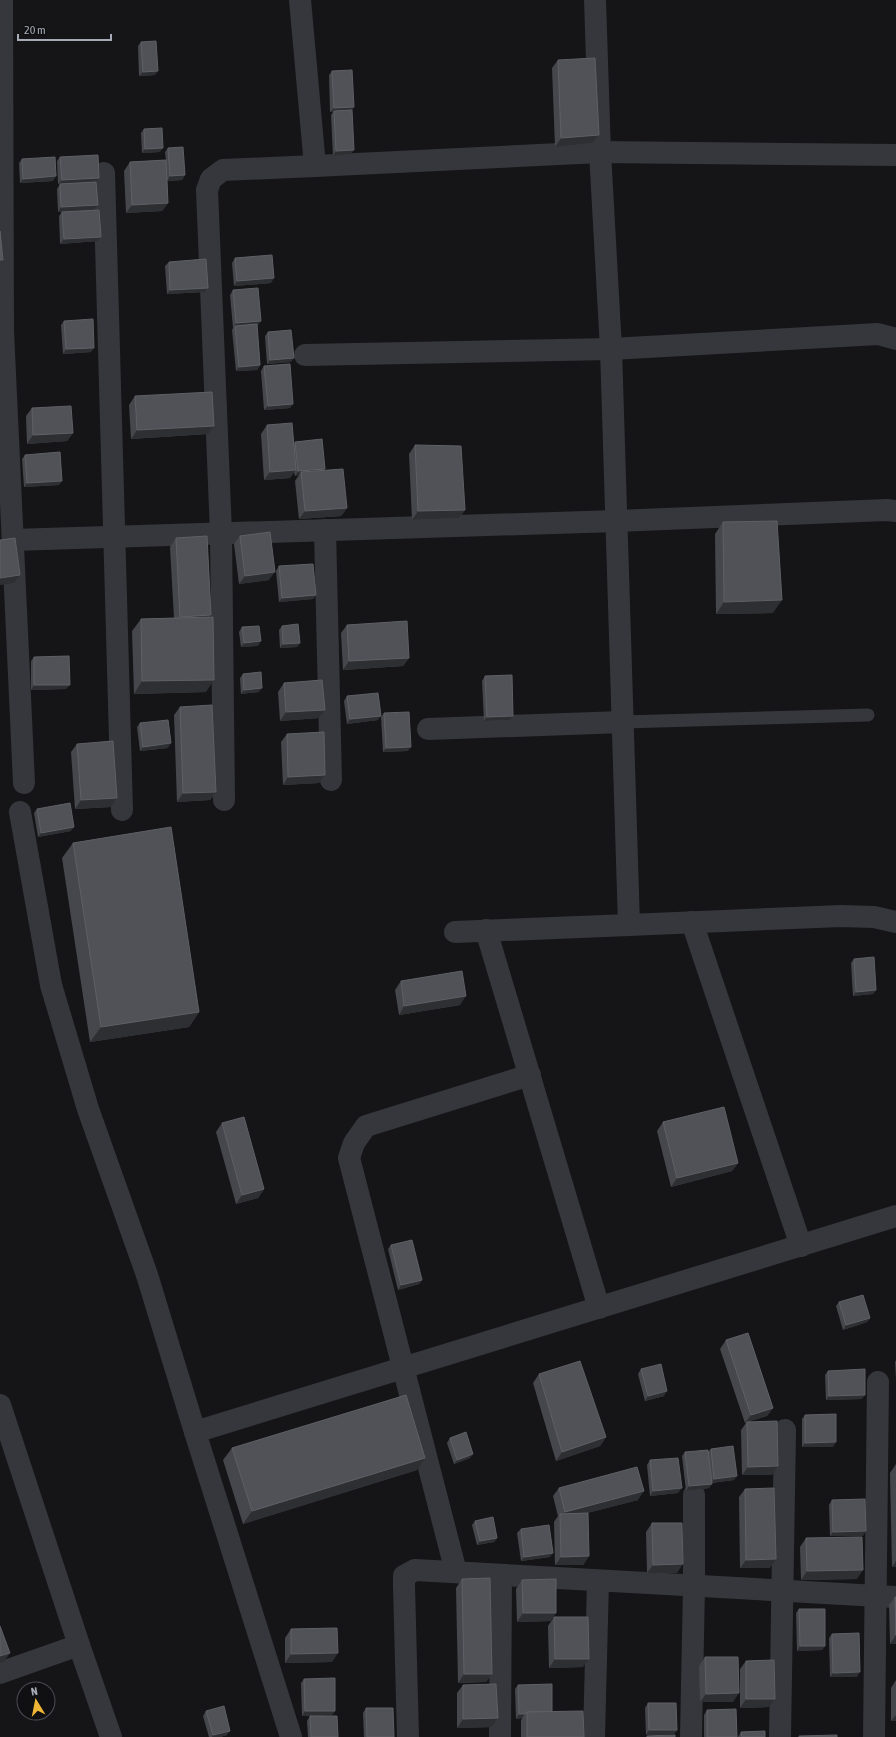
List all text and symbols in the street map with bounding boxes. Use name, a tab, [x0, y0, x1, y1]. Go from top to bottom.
scale bar	[18, 16, 111, 42]
text: 20 m	[24, 23, 46, 37]
north arrow	[16, 1681, 56, 1721]
text: N	[30, 1685, 39, 1698]

